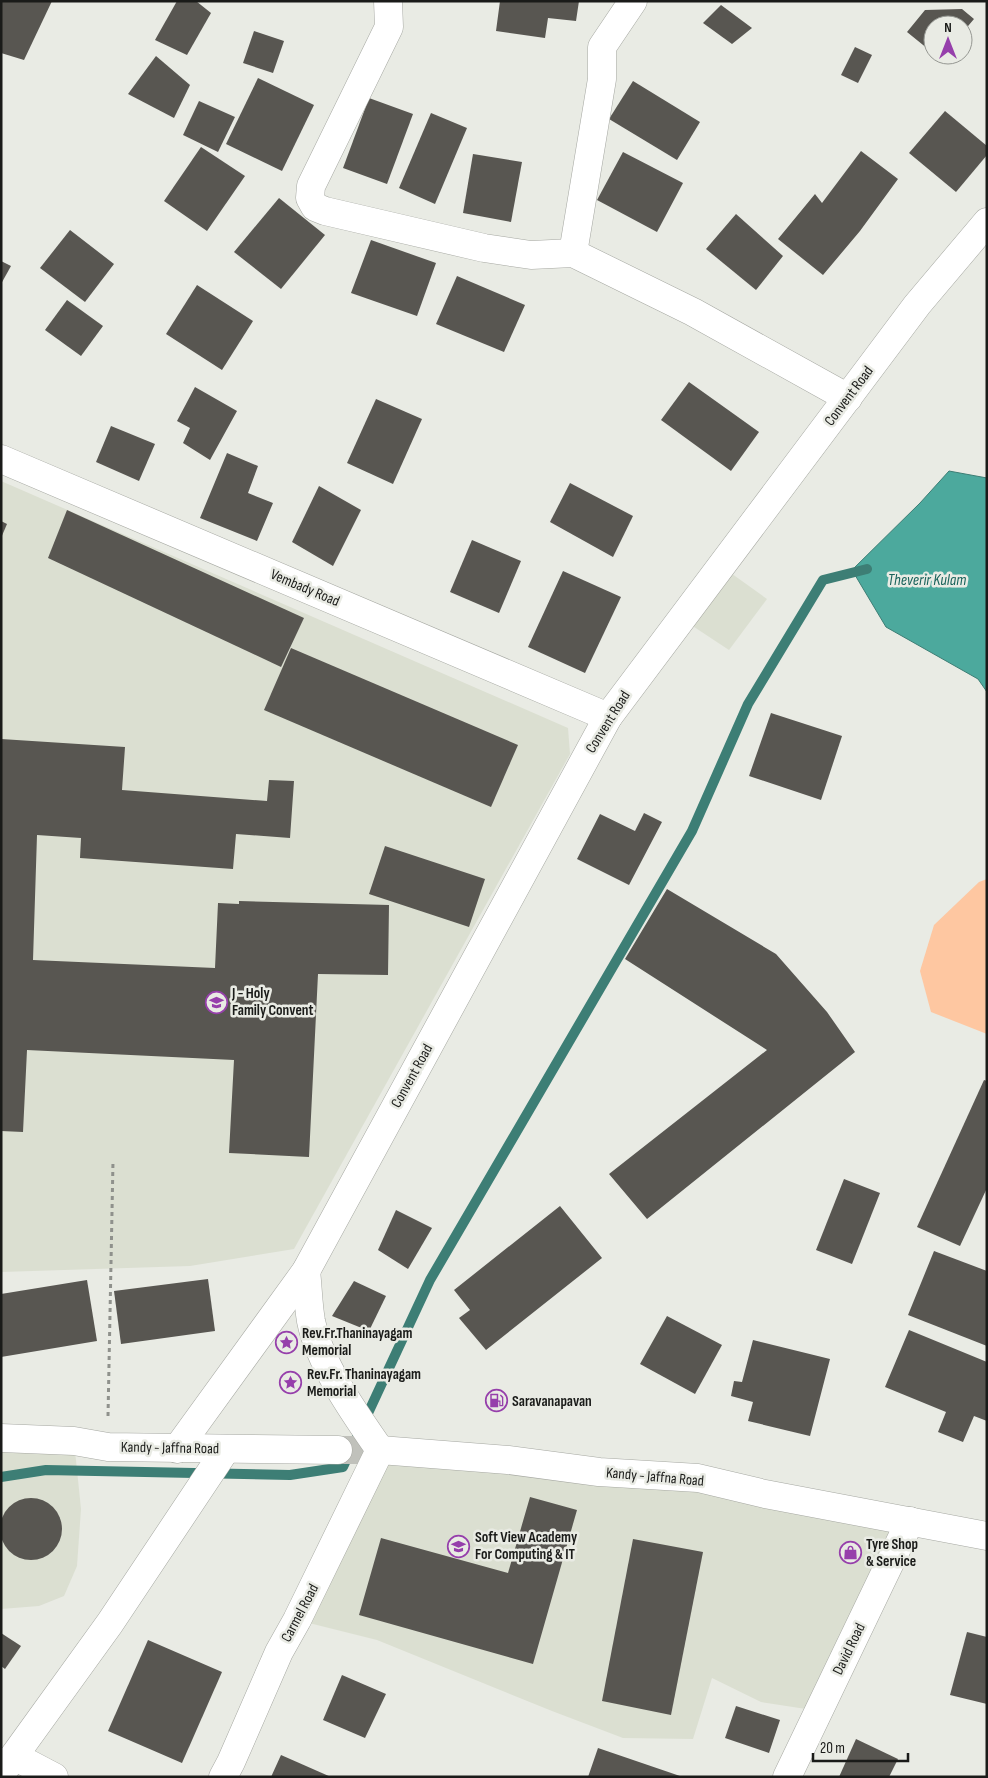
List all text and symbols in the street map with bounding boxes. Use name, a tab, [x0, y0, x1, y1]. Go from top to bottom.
north arrow	[923, 15, 973, 65]
text: N	[944, 19, 952, 36]
street label: Convent Road	[820, 362, 878, 430]
street label: Vembady Road	[268, 565, 342, 611]
water label: Theverir Kulam	[888, 571, 966, 590]
street label: Convent Road	[581, 687, 635, 757]
place label: J - Holy Family Convent	[231, 984, 314, 1020]
school or university icon: J - Holy Family Convent	[204, 990, 228, 1014]
street label: Convent Road	[387, 1041, 437, 1111]
place label: Rev.Fr.Thaninayagam Memorial	[302, 1324, 412, 1360]
place icon: Rev.Fr.Thaninayagam Memorial	[274, 1330, 298, 1354]
place label: Rev.Fr. Thaninayagam Memorial	[307, 1365, 421, 1401]
place icon: Rev.Fr. Thaninayagam Memorial	[279, 1371, 303, 1395]
fuel station icon: Saravanapavan	[484, 1389, 508, 1413]
place label: Saravanapavan	[512, 1392, 592, 1411]
street label: Kandy - Jaffna Road	[121, 1438, 219, 1458]
street label: Kandy - Jaffna Road	[605, 1463, 705, 1491]
place label: Soft View Academy For Computing & IT	[475, 1528, 578, 1564]
school or university icon: Soft View Academy For Computing & IT	[447, 1534, 471, 1558]
place label: Tyre Shop & Service	[866, 1535, 918, 1571]
shop icon: Tyre Shop & Service	[838, 1541, 862, 1565]
street label: Carmel Road	[277, 1581, 323, 1645]
street label: David Road	[828, 1620, 870, 1678]
scale bar	[813, 1730, 908, 1762]
text: 20 m	[820, 1739, 845, 1758]

